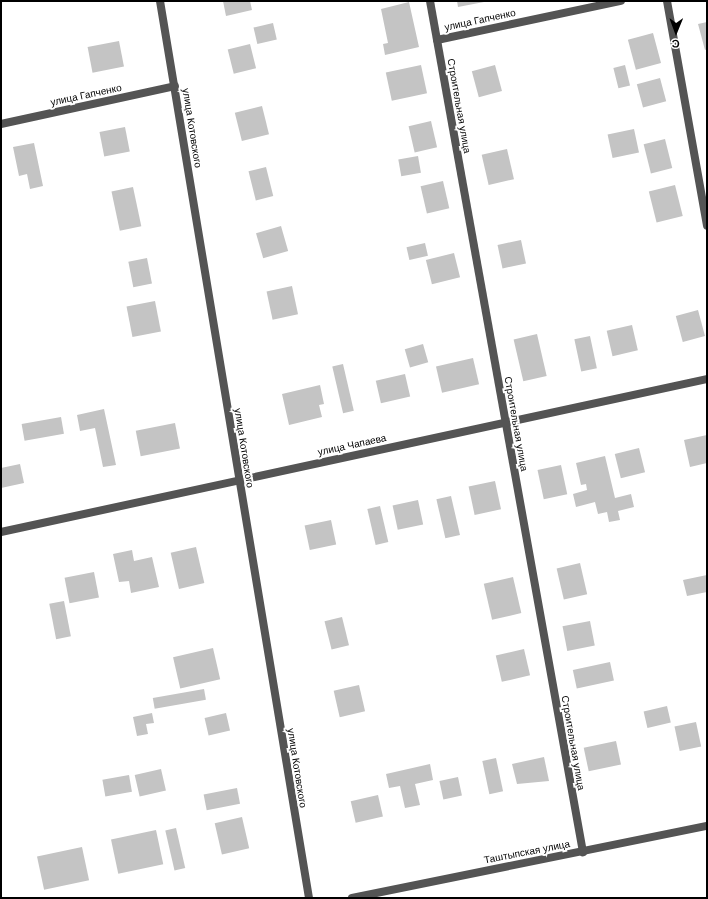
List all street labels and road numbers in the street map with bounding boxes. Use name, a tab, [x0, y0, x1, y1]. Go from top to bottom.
street label: улица Гапченко	[443, 7, 517, 33]
street label: Строительная улица	[445, 58, 473, 154]
street label: улица Гапченко	[49, 82, 123, 108]
street label: улица Котовского	[180, 87, 204, 169]
street label: Строительная улица	[502, 376, 530, 472]
street label: улица Котовского	[232, 407, 256, 489]
street label: улица Чапаева	[317, 432, 387, 458]
street label: Строительная улица	[559, 695, 587, 791]
street label: улица Котовского	[285, 727, 309, 809]
street label: Таштыпская улица	[483, 838, 571, 866]

